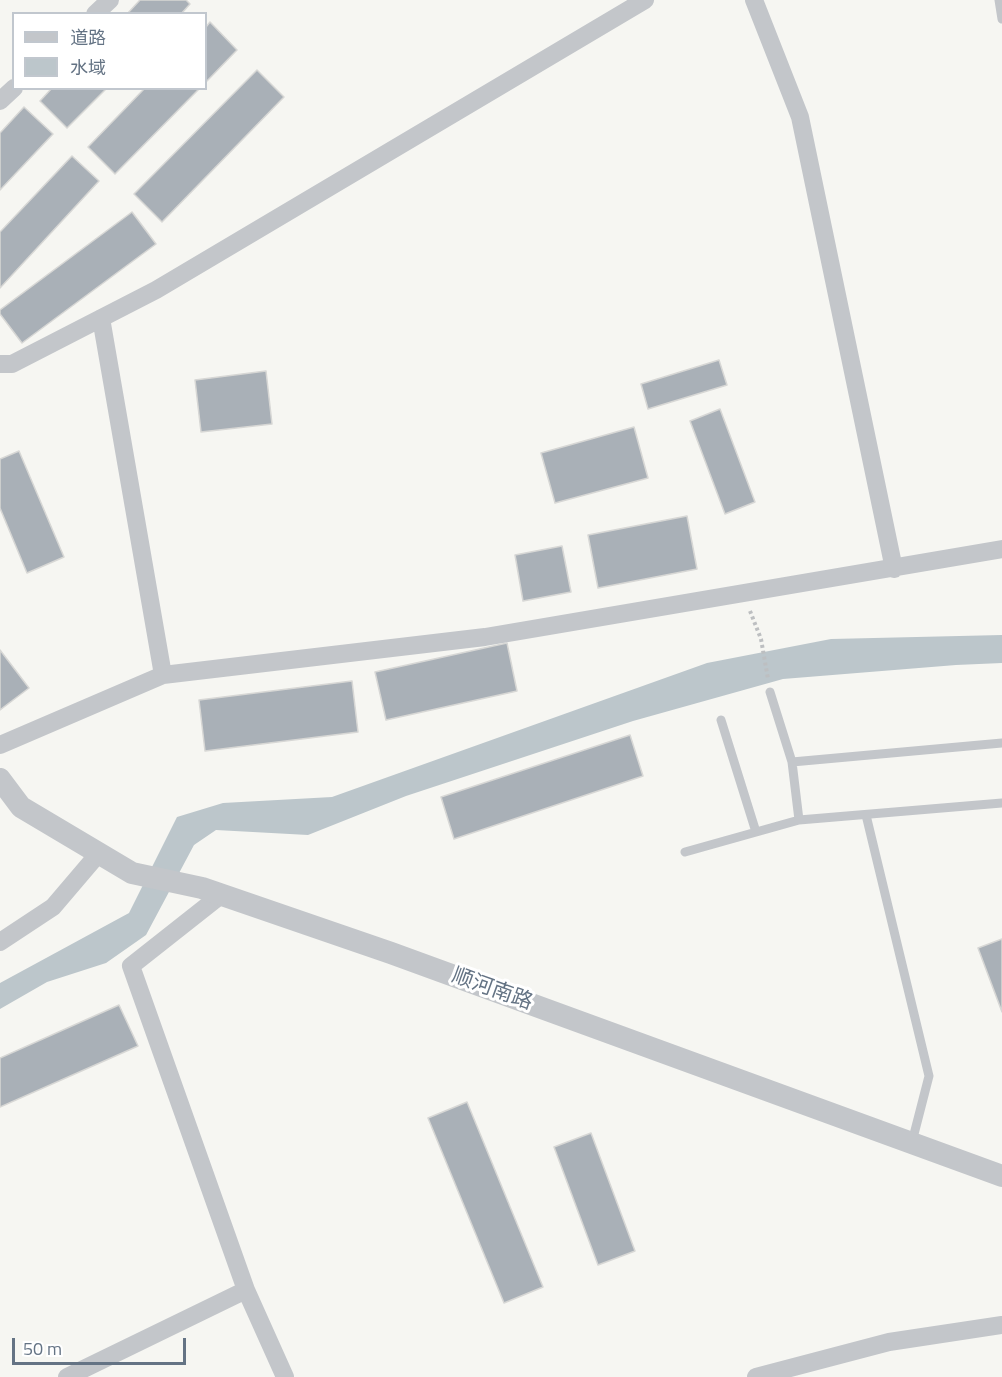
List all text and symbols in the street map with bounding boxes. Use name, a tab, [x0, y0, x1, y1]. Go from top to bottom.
legend	[12, 12, 207, 90]
text: 道路	[70, 24, 106, 51]
text: 水域	[70, 54, 106, 81]
street label: 顺河南路	[448, 964, 536, 1016]
scale bar	[15, 1326, 189, 1364]
text: 50 m	[23, 1335, 62, 1362]

